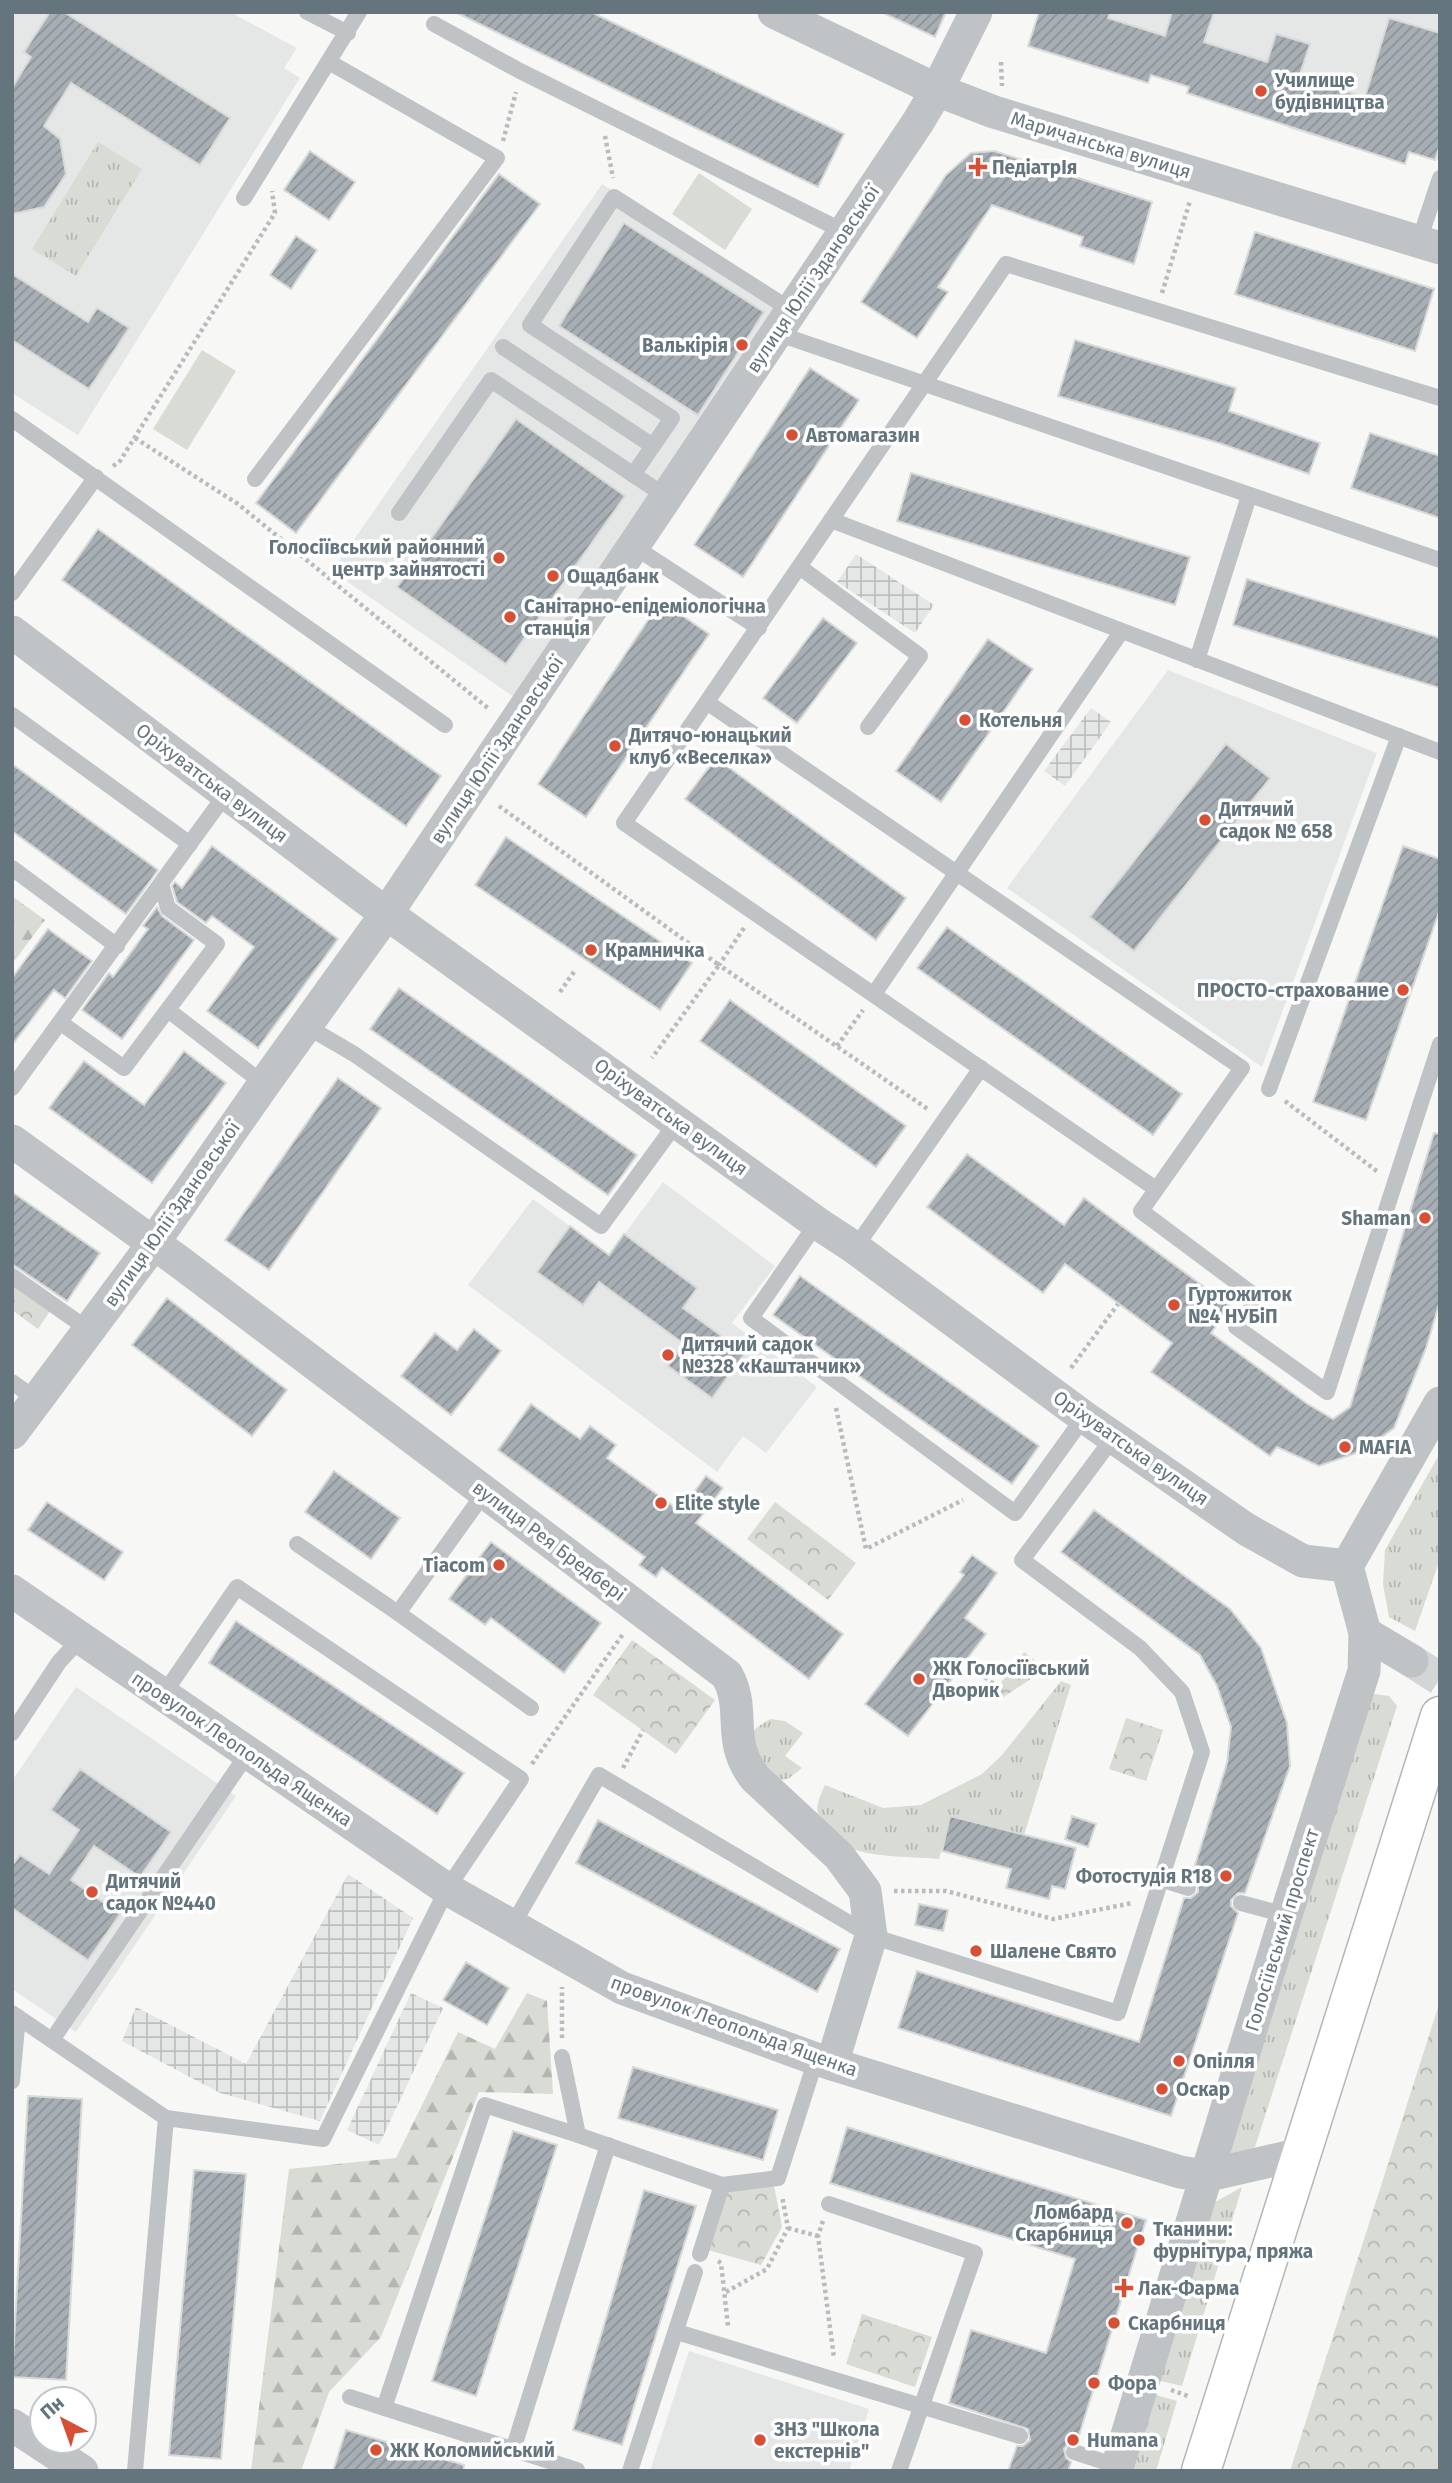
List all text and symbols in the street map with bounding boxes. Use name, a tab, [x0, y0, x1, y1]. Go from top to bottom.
place label: Училище будівництва	[1274, 69, 1385, 114]
marker: Училище будівництва	[1253, 83, 1269, 99]
street label: Маричанська вулиця	[1008, 107, 1194, 183]
place label: ПедіатрІя	[992, 156, 1077, 179]
marker: ПедіатрІя	[970, 159, 986, 175]
street label: вулиця Юлії Здановської	[742, 180, 885, 377]
place label: Валькірія	[642, 334, 728, 357]
marker: Валькірія	[734, 337, 750, 353]
place label: Автомагазин	[805, 424, 920, 447]
marker: Автомагазин	[784, 427, 800, 443]
place label: Голосіївський районний центр зайнятості	[269, 536, 485, 581]
marker: Голосіївський районний центр зайнятості	[491, 550, 507, 566]
place label: Ощадбанк	[567, 565, 660, 588]
marker: Ощадбанк	[545, 568, 561, 584]
place label: Санітарно-епідеміологічна станція	[524, 595, 766, 640]
marker: Санітарно-епідеміологічна станція	[502, 609, 518, 625]
street label: вулиця Юлії Здановської	[426, 651, 569, 848]
place label: Котельня	[979, 709, 1062, 732]
marker: Котельня	[957, 712, 973, 728]
street label: Оріхуватська вулиця	[131, 718, 293, 848]
place label: Дитячо-юнацький клуб «Веселка»	[628, 724, 792, 769]
marker: Дитячо-юнацький клуб «Веселка»	[607, 738, 623, 754]
place label: Дитячий садок № 658	[1218, 798, 1333, 843]
marker: Дитячий садок № 658	[1197, 812, 1213, 828]
place label: Крамничка	[605, 939, 705, 962]
marker: Крамничка	[583, 942, 599, 958]
place label: ПРОСТО-страхование	[1197, 979, 1389, 1002]
marker: ПРОСТО-страхование	[1395, 982, 1411, 998]
street label: Оріхуватська вулиця	[590, 1054, 752, 1180]
street label: вулиця Юлії Здановської	[99, 1116, 245, 1311]
place label: Shaman	[1341, 1207, 1411, 1230]
marker: Shaman	[1417, 1210, 1433, 1226]
place label: Гуртожиток №4 НУБіП	[1188, 1283, 1292, 1328]
marker: Гуртожиток №4 НУБіП	[1166, 1297, 1182, 1313]
place label: Дитячий садок №328 «Каштанчик»	[681, 1333, 861, 1378]
marker: Дитячий садок №328 «Каштанчик»	[660, 1347, 676, 1363]
street label: Оріхуватська вулиця	[1049, 1386, 1213, 1510]
place label: MAFIA	[1359, 1436, 1412, 1459]
marker: MAFIA	[1337, 1439, 1353, 1455]
street label: вулиця Рея Бредбері	[468, 1476, 630, 1606]
place label: Elite style	[675, 1492, 760, 1515]
marker: Elite style	[653, 1495, 669, 1511]
place label: Tiacom	[423, 1554, 485, 1577]
marker: Tiacom	[491, 1557, 507, 1573]
place label: ЖК Голосіївський Дворик	[932, 1657, 1090, 1702]
street label: провулок Леопольда Ященка	[127, 1667, 357, 1831]
marker: ЖК Голосіївський Дворик	[911, 1671, 927, 1687]
street label: Голосіївський проспект	[1240, 1826, 1324, 2034]
place label: Фотостудія R18	[1076, 1865, 1212, 1888]
marker: Фотостудія R18	[1218, 1868, 1234, 1884]
place label: Дитячий садок №440	[105, 1870, 216, 1915]
marker: Дитячий садок №440	[84, 1884, 100, 1900]
place label: Шалене Свято	[990, 1940, 1117, 1963]
marker: Шалене Свято	[968, 1943, 984, 1959]
street label: провулок Леопольда Ященка	[607, 1971, 861, 2081]
place label: Опілля	[1193, 2050, 1255, 2073]
marker: Опілля	[1171, 2053, 1187, 2069]
place label: Оскар	[1176, 2078, 1230, 2101]
marker: Оскар	[1154, 2081, 1170, 2097]
place label: Ломбард Скарбниця	[1015, 2201, 1113, 2246]
marker: Ломбард Скарбниця	[1119, 2215, 1135, 2231]
place label: Тканини: фурнітура, пряжа	[1153, 2218, 1313, 2263]
marker: Тканини: фурнітура, пряжа	[1131, 2232, 1147, 2248]
place label: Лак-Фарма	[1138, 2277, 1239, 2300]
marker: Лак-Фарма	[1116, 2280, 1132, 2296]
place label: Скарбниця	[1128, 2312, 1226, 2335]
marker: Скарбниця	[1106, 2315, 1122, 2331]
place label: Фора	[1108, 2372, 1157, 2395]
marker: Фора	[1086, 2375, 1102, 2391]
north arrow	[28, 2385, 98, 2455]
text: Пн	[36, 2391, 69, 2424]
place label: ЗНЗ "Школа екстернів"	[773, 2418, 880, 2463]
place label: Humana	[1087, 2429, 1158, 2452]
marker: ЗНЗ "Школа екстернів"	[752, 2432, 768, 2448]
marker: Humana	[1065, 2432, 1081, 2448]
place label: ЖК Коломийський	[389, 2439, 555, 2462]
marker: ЖК Коломийський	[368, 2442, 384, 2458]

